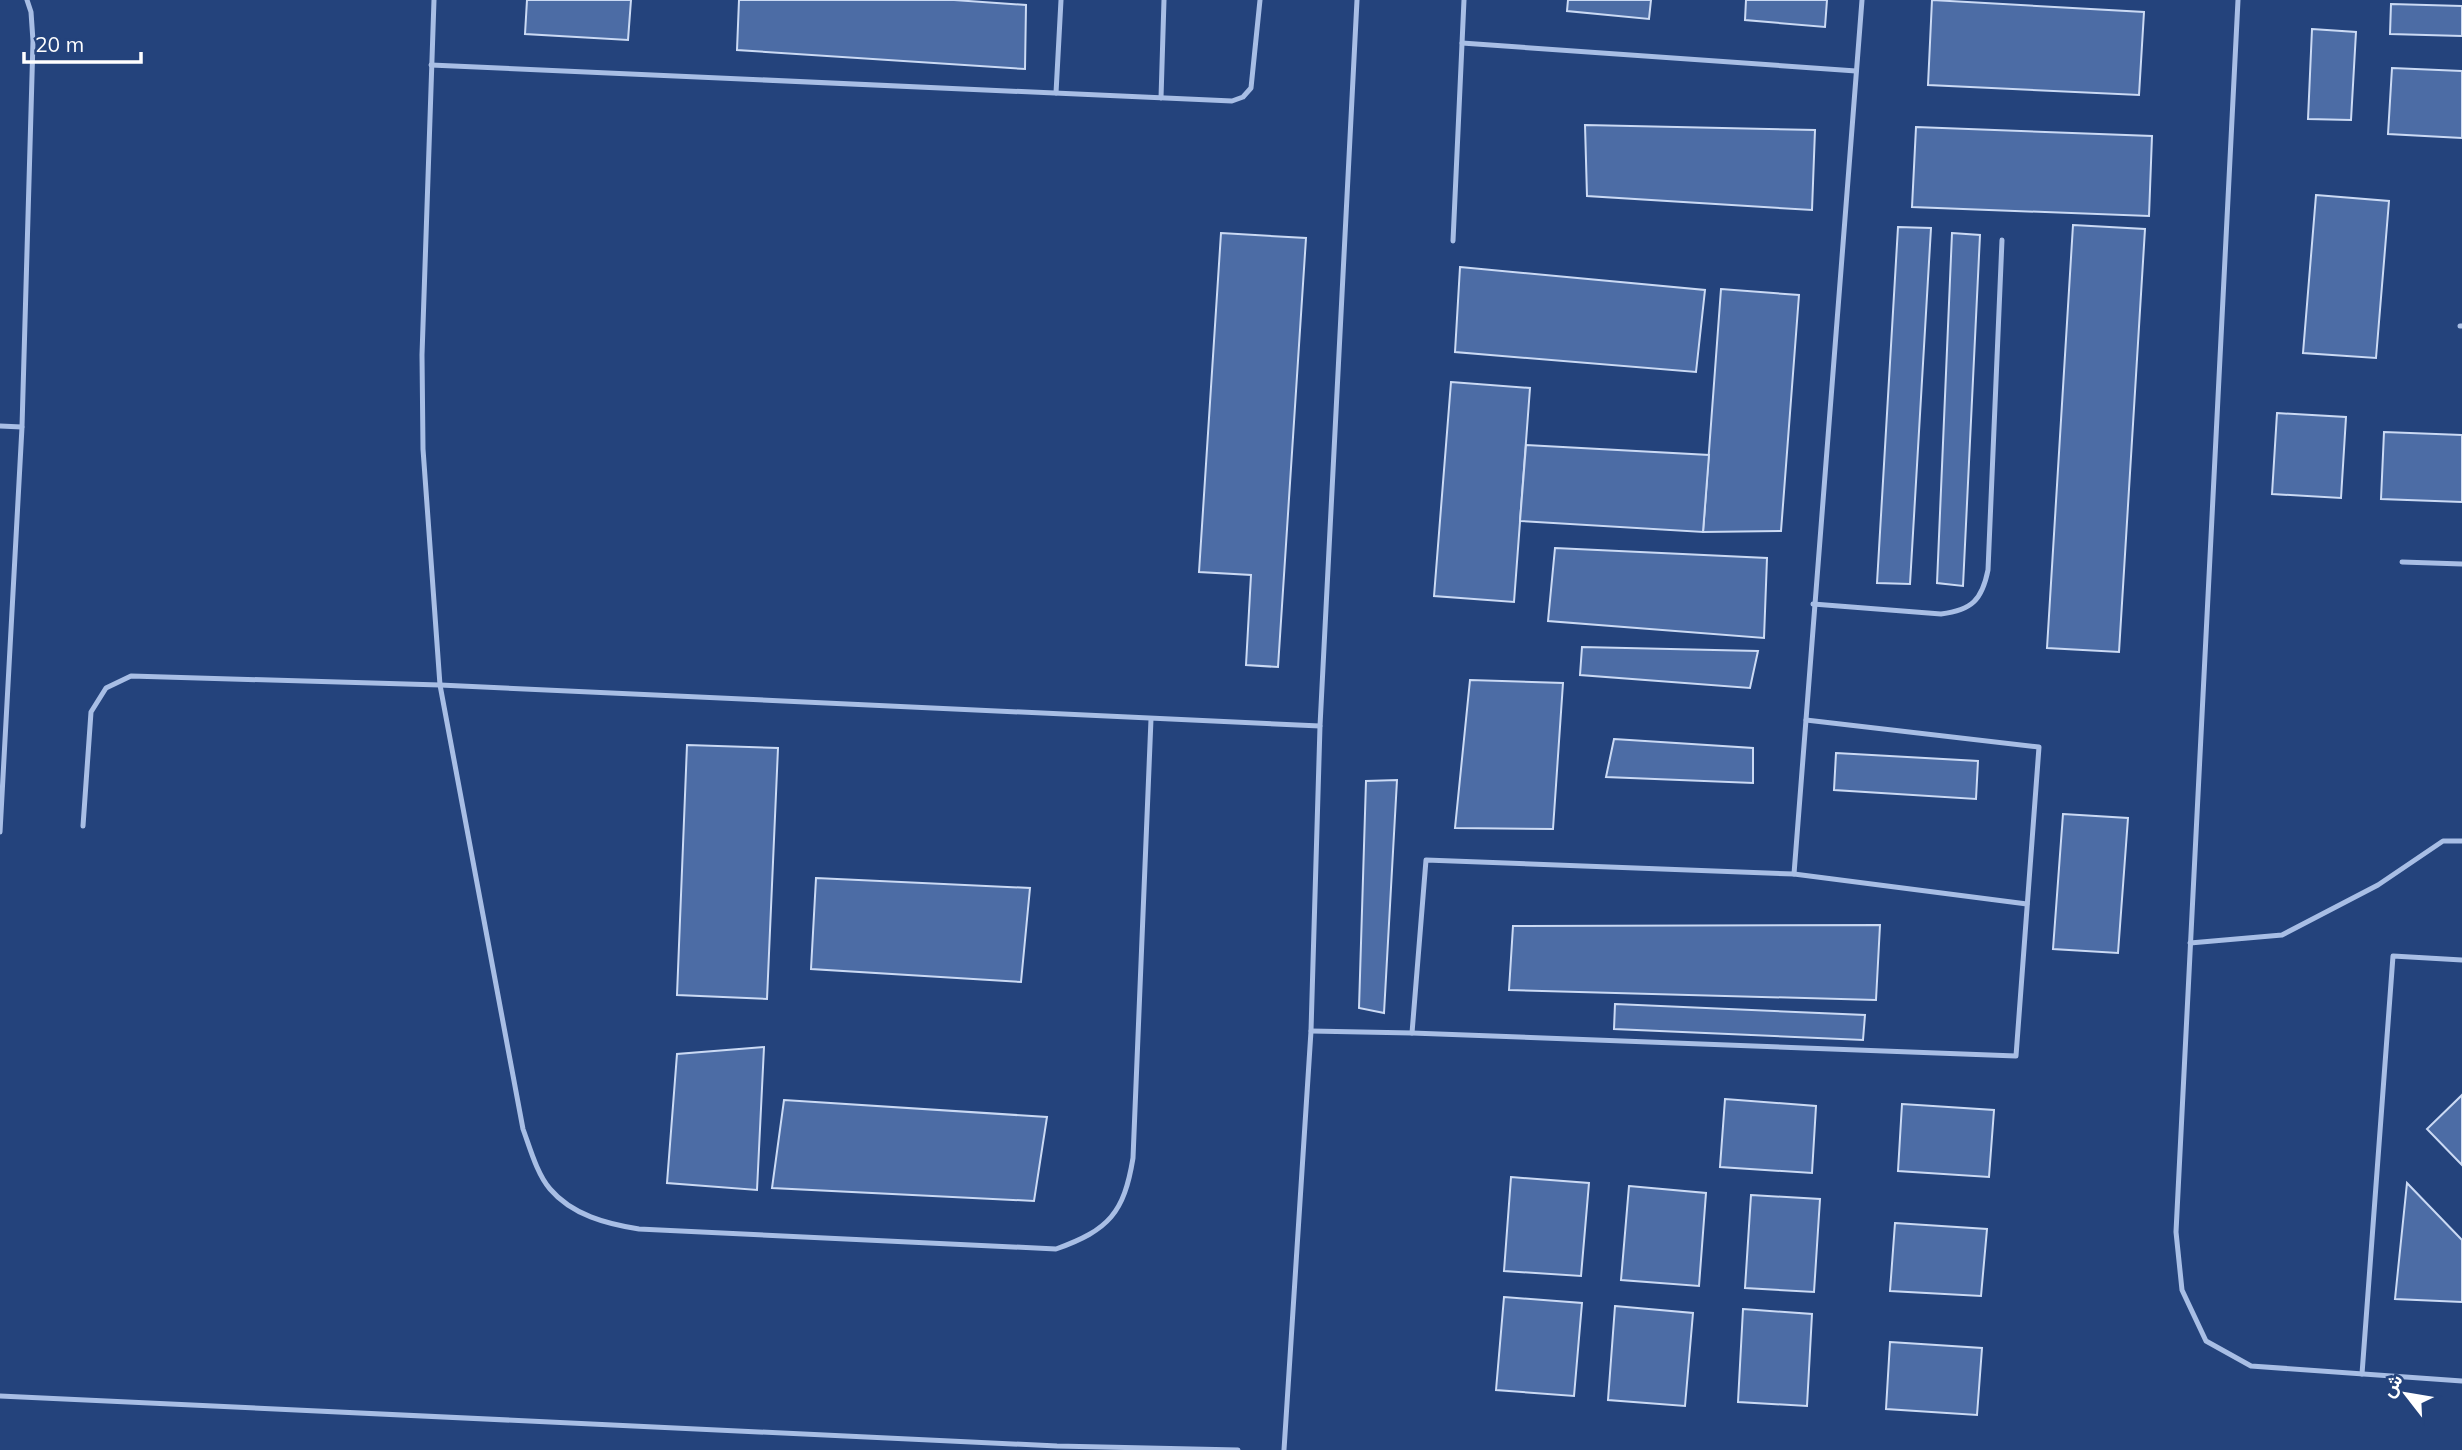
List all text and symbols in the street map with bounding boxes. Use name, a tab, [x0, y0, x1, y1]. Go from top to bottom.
scale bar	[24, 21, 142, 65]
text: 20 m	[35, 31, 84, 57]
north arrow	[2371, 1359, 2441, 1429]
text: ش	[2375, 1369, 2408, 1401]

